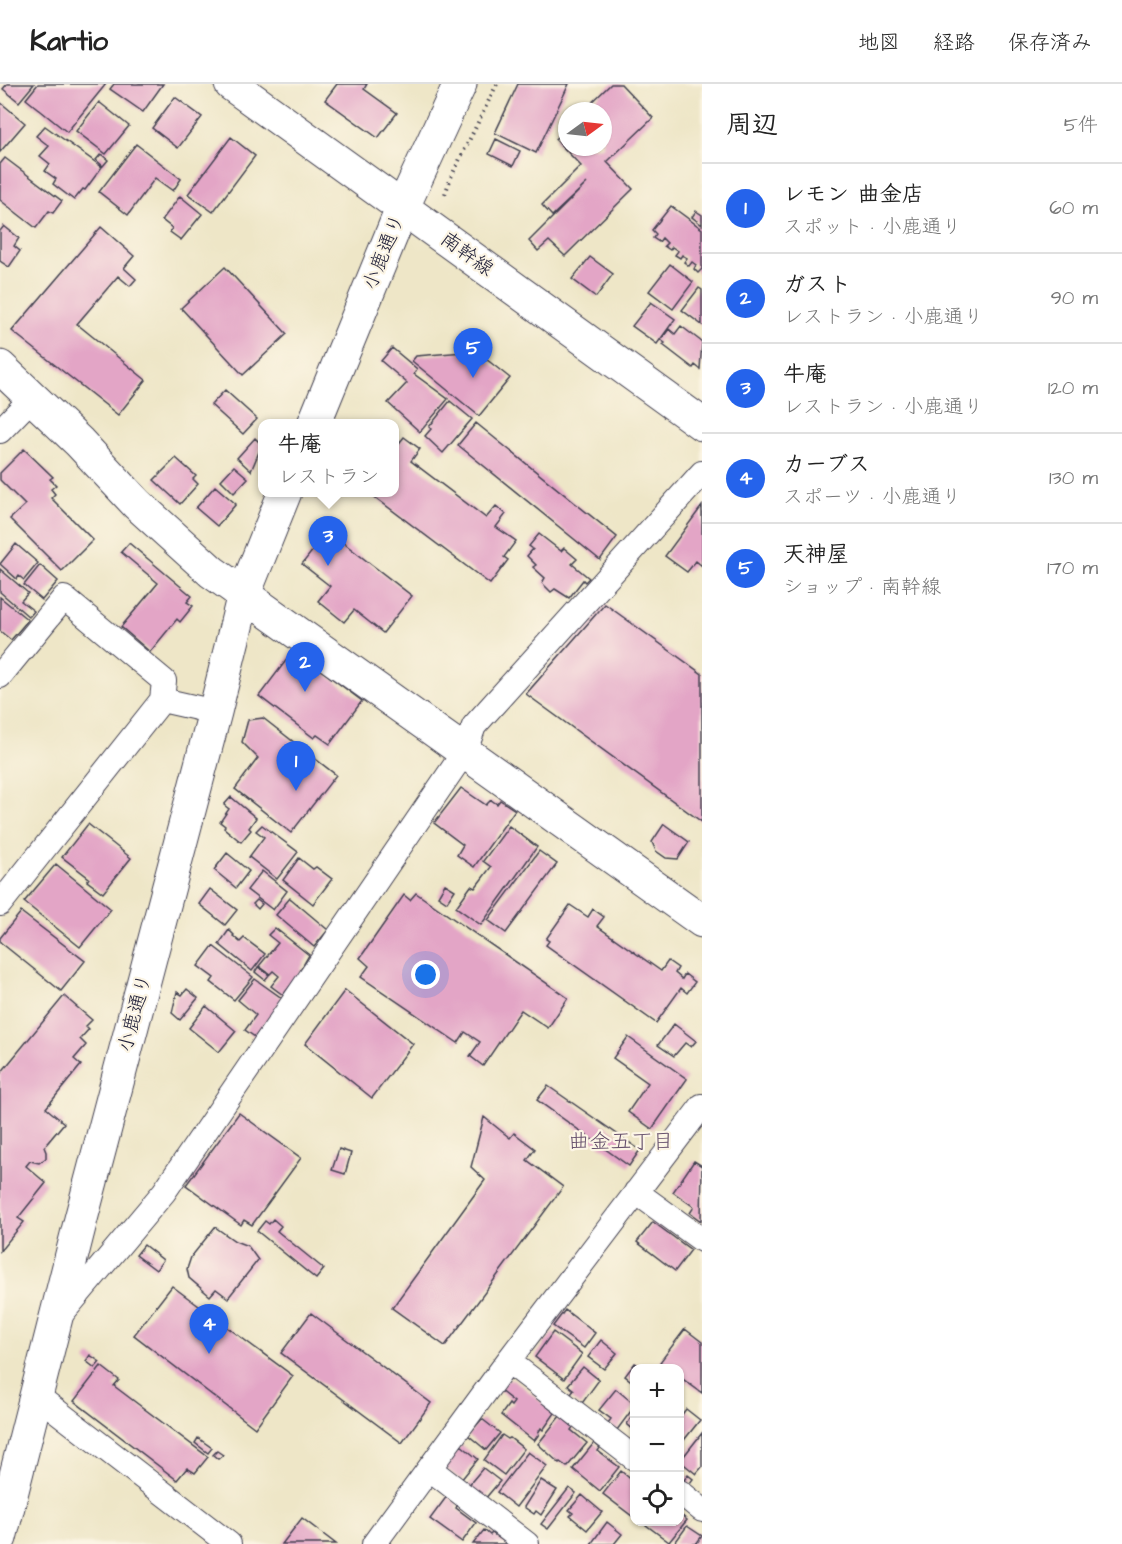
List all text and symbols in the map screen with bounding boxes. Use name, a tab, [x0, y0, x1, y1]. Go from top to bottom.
text: Kartio	[30, 22, 108, 61]
text: 地図	[858, 28, 900, 57]
text: 経路	[933, 28, 975, 57]
text: 保存済み	[1008, 28, 1092, 57]
north arrow	[558, 102, 612, 156]
text: 周辺	[726, 107, 778, 143]
text: 5件	[1064, 111, 1098, 139]
text: レモン 曲金店	[783, 179, 924, 210]
text: 1	[744, 194, 747, 222]
text: 60 m	[1049, 194, 1098, 222]
street label: 小鹿通り	[356, 210, 412, 294]
text: スポット · 小鹿通り	[783, 213, 962, 241]
street label: 南幹線	[435, 225, 499, 283]
text: ガスト	[783, 269, 851, 300]
text: 2	[740, 284, 751, 312]
text: 90 m	[1050, 284, 1098, 312]
text: レストラン · 小鹿通り	[783, 303, 983, 331]
pin: 5	[454, 328, 492, 378]
text: 牛庵	[783, 359, 827, 390]
text: 3	[740, 374, 751, 402]
text: 120 m	[1048, 374, 1098, 402]
text: レストラン · 小鹿通り	[783, 393, 983, 421]
popup	[258, 419, 399, 497]
text: 牛庵	[278, 429, 322, 460]
text: カーブス	[783, 449, 870, 480]
text: レストラン	[278, 463, 379, 491]
text: 4	[739, 464, 752, 492]
text: 130 m	[1049, 464, 1098, 492]
text: スポーツ · 小鹿通り	[783, 483, 961, 511]
pin: 3	[308, 516, 348, 566]
text: 天神屋	[783, 539, 849, 570]
text: 5	[738, 554, 753, 582]
text: 170 m	[1047, 554, 1098, 582]
text: ショップ · 南幹線	[783, 573, 941, 601]
pin: 2	[286, 642, 324, 692]
pin: 1	[276, 742, 316, 791]
your location	[411, 960, 440, 989]
street label: 小鹿通り	[111, 971, 159, 1055]
district label: 曲金五丁目	[569, 1127, 674, 1156]
pin: 4	[190, 1304, 228, 1354]
map controls	[630, 1364, 684, 1526]
button: +	[630, 1364, 684, 1418]
button: −	[630, 1418, 684, 1472]
button: locate	[630, 1472, 684, 1526]

